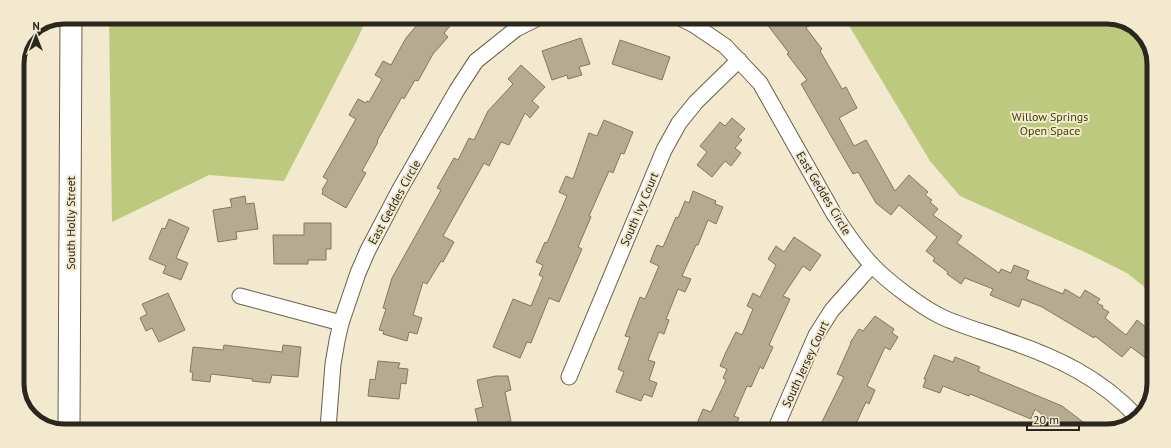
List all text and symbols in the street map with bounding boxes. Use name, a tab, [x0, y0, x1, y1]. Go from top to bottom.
north arrow	[16, 16, 56, 56]
text: N	[32, 19, 40, 33]
park label: Willow Springs Open Space	[1012, 109, 1088, 138]
street label: East Geddes Circle	[793, 149, 855, 237]
street label: East Geddes Circle	[365, 157, 423, 247]
street label: South Ivy Court	[617, 170, 661, 248]
street label: South Holly Street	[63, 176, 78, 270]
street label: South Jersey Court	[778, 318, 832, 410]
scale bar	[1027, 406, 1079, 432]
text: 20 m	[1033, 412, 1059, 427]

